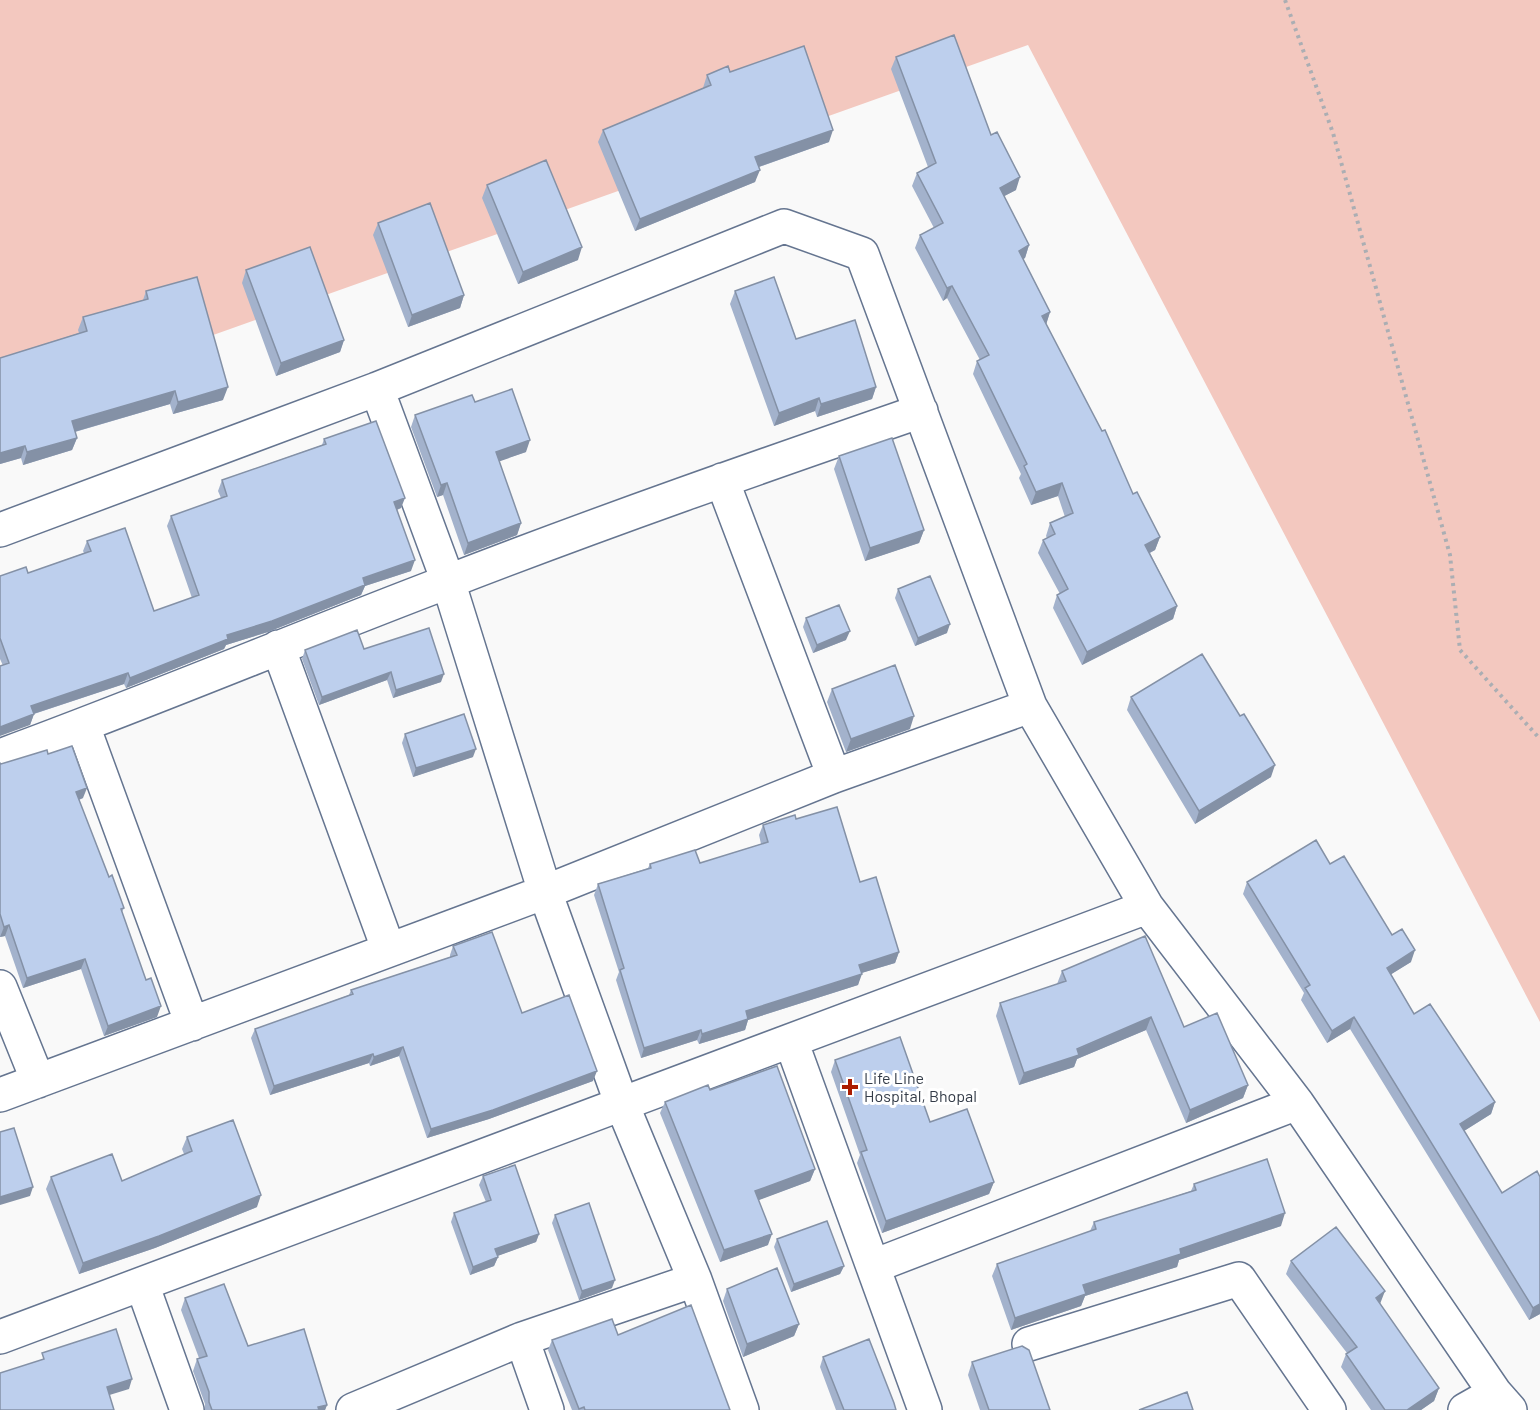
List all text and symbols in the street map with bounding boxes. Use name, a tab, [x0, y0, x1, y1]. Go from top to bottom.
place label: Life Line Hospital, Bhopal	[864, 1068, 977, 1105]
marker: Life Line Hospital, Bhopal	[841, 1078, 859, 1096]

